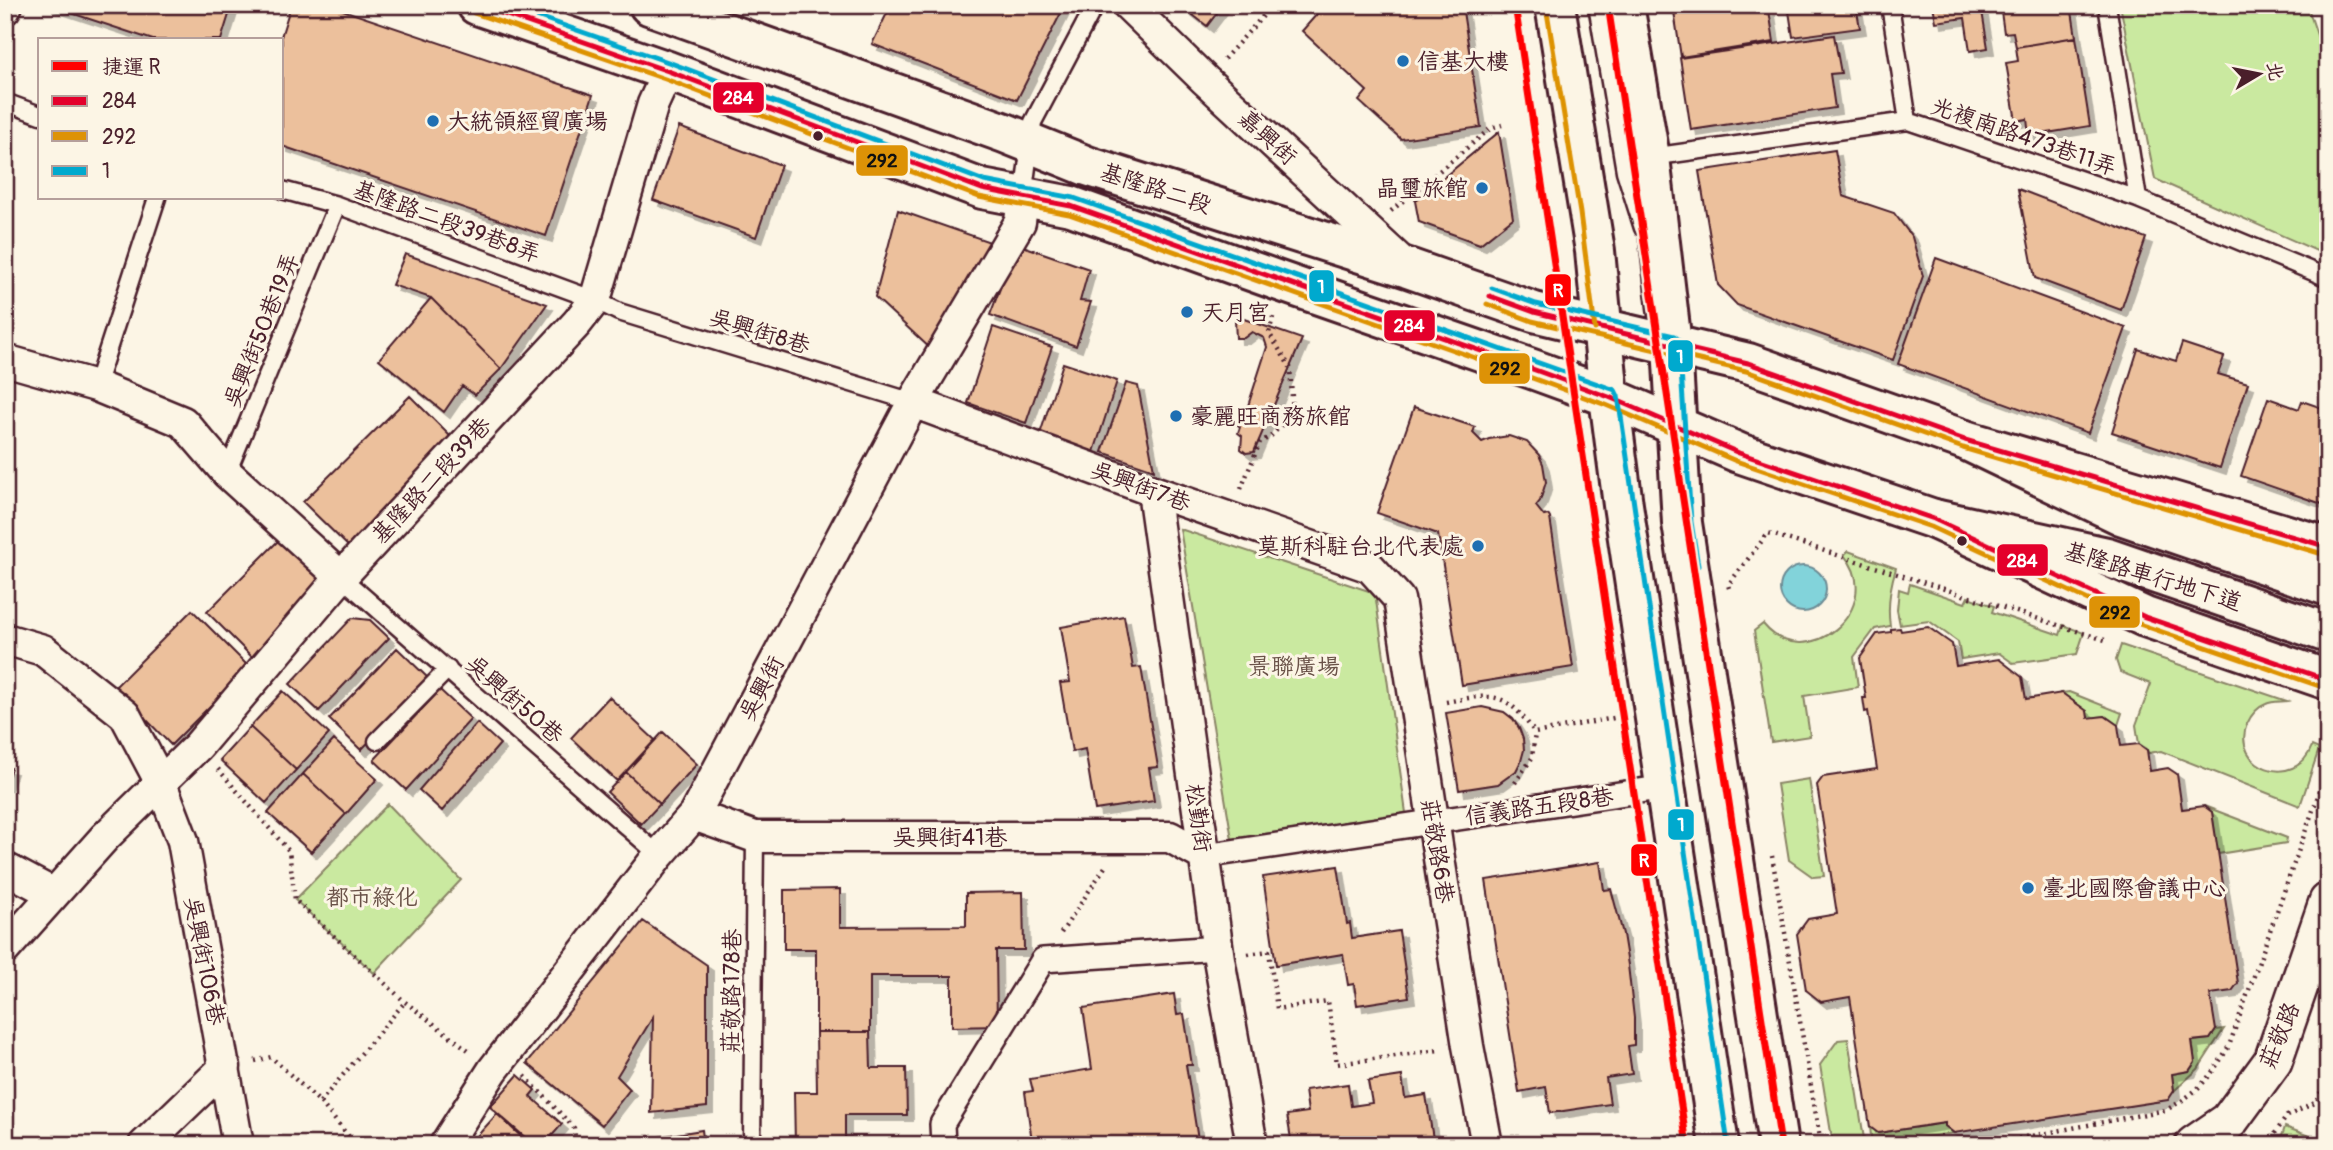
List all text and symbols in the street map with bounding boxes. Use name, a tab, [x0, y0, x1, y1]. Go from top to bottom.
legend	[38, 38, 284, 200]
north arrow	[2224, 38, 2294, 108]
place label: 信基大樓	[1417, 47, 1509, 76]
marker: 信基大樓	[1395, 53, 1411, 69]
text: 捷運 R	[102, 54, 161, 81]
text: 北	[2261, 60, 2288, 83]
line badge: 284	[712, 81, 765, 114]
text: 284	[722, 86, 754, 110]
text: 284	[102, 88, 137, 115]
street label: 光複南路473巷11弄	[1927, 91, 2120, 182]
street label: 嘉興街	[1232, 104, 1303, 171]
place label: 大統領經貿廣場	[447, 107, 608, 136]
marker: 大統領經貿廣場	[425, 113, 441, 129]
text: 292	[102, 124, 136, 151]
unlabelled marker	[811, 129, 825, 143]
line badge: 292	[855, 144, 909, 177]
text: 292	[866, 149, 898, 173]
street label: 基隆路二段	[1097, 157, 1215, 220]
text: 1	[102, 158, 110, 185]
street label: 基隆路二段39巷8弄	[349, 174, 544, 269]
place label: 晶璽旅館	[1376, 174, 1468, 203]
marker: 晶璽旅館	[1474, 180, 1490, 196]
street label: 吳興街50巷19弄	[217, 249, 306, 412]
line badge: 1	[1308, 269, 1335, 303]
line badge: R	[1544, 273, 1572, 307]
text: 1	[1317, 275, 1325, 299]
text: R	[1552, 279, 1564, 303]
place label: 天月宮	[1201, 298, 1270, 327]
street label: 吳興街8巷	[706, 302, 815, 361]
marker: 天月宮	[1179, 304, 1195, 320]
line badge: 284	[1383, 309, 1436, 342]
text: 284	[1393, 314, 1425, 338]
line badge: 1	[1667, 339, 1694, 373]
text: 1	[1676, 345, 1684, 369]
line badge: 292	[1478, 352, 1531, 385]
text: 292	[1489, 357, 1521, 381]
place label: 豪麗旺商務旅館	[1190, 402, 1351, 431]
marker: 豪麗旺商務旅館	[1168, 408, 1184, 424]
street label: 基隆路二段39巷	[365, 410, 498, 550]
street label: 吳興街7巷	[1087, 455, 1196, 518]
place label: 莫斯科駐台北代表處	[1257, 532, 1464, 561]
unlabelled marker	[1955, 534, 1969, 548]
street label: 基隆路車行地下道	[2061, 536, 2245, 617]
marker: 莫斯科駐台北代表處	[1470, 538, 1486, 554]
line badge: 284	[1996, 543, 2049, 577]
text: 284	[2006, 549, 2038, 573]
line badge: 292	[2088, 595, 2141, 629]
text: 292	[2099, 601, 2131, 625]
street label: 吳興街50巷	[460, 649, 570, 750]
street label: 吳興街	[732, 651, 790, 726]
park label: 景聯廣場	[1248, 652, 1340, 681]
street label: 松勤街	[1179, 782, 1218, 854]
street label: 信義路五段8巷	[1463, 782, 1616, 831]
street label: 莊敬路6巷	[1415, 797, 1460, 906]
line badge: 1	[1667, 808, 1695, 841]
text: 1	[1677, 813, 1685, 837]
street label: 吳興街41巷	[893, 823, 1008, 852]
line badge: R	[1630, 843, 1658, 877]
text: R	[1638, 849, 1650, 873]
place label: 臺北國際會議中心	[2042, 874, 2226, 903]
marker: 臺北國際會議中心	[2020, 880, 2036, 896]
park label: 都市綠化	[326, 883, 418, 912]
street label: 吳興街106巷	[178, 894, 231, 1029]
street label: 莊敬路178巷	[716, 927, 747, 1054]
street label: 莊敬路	[2253, 998, 2306, 1073]

